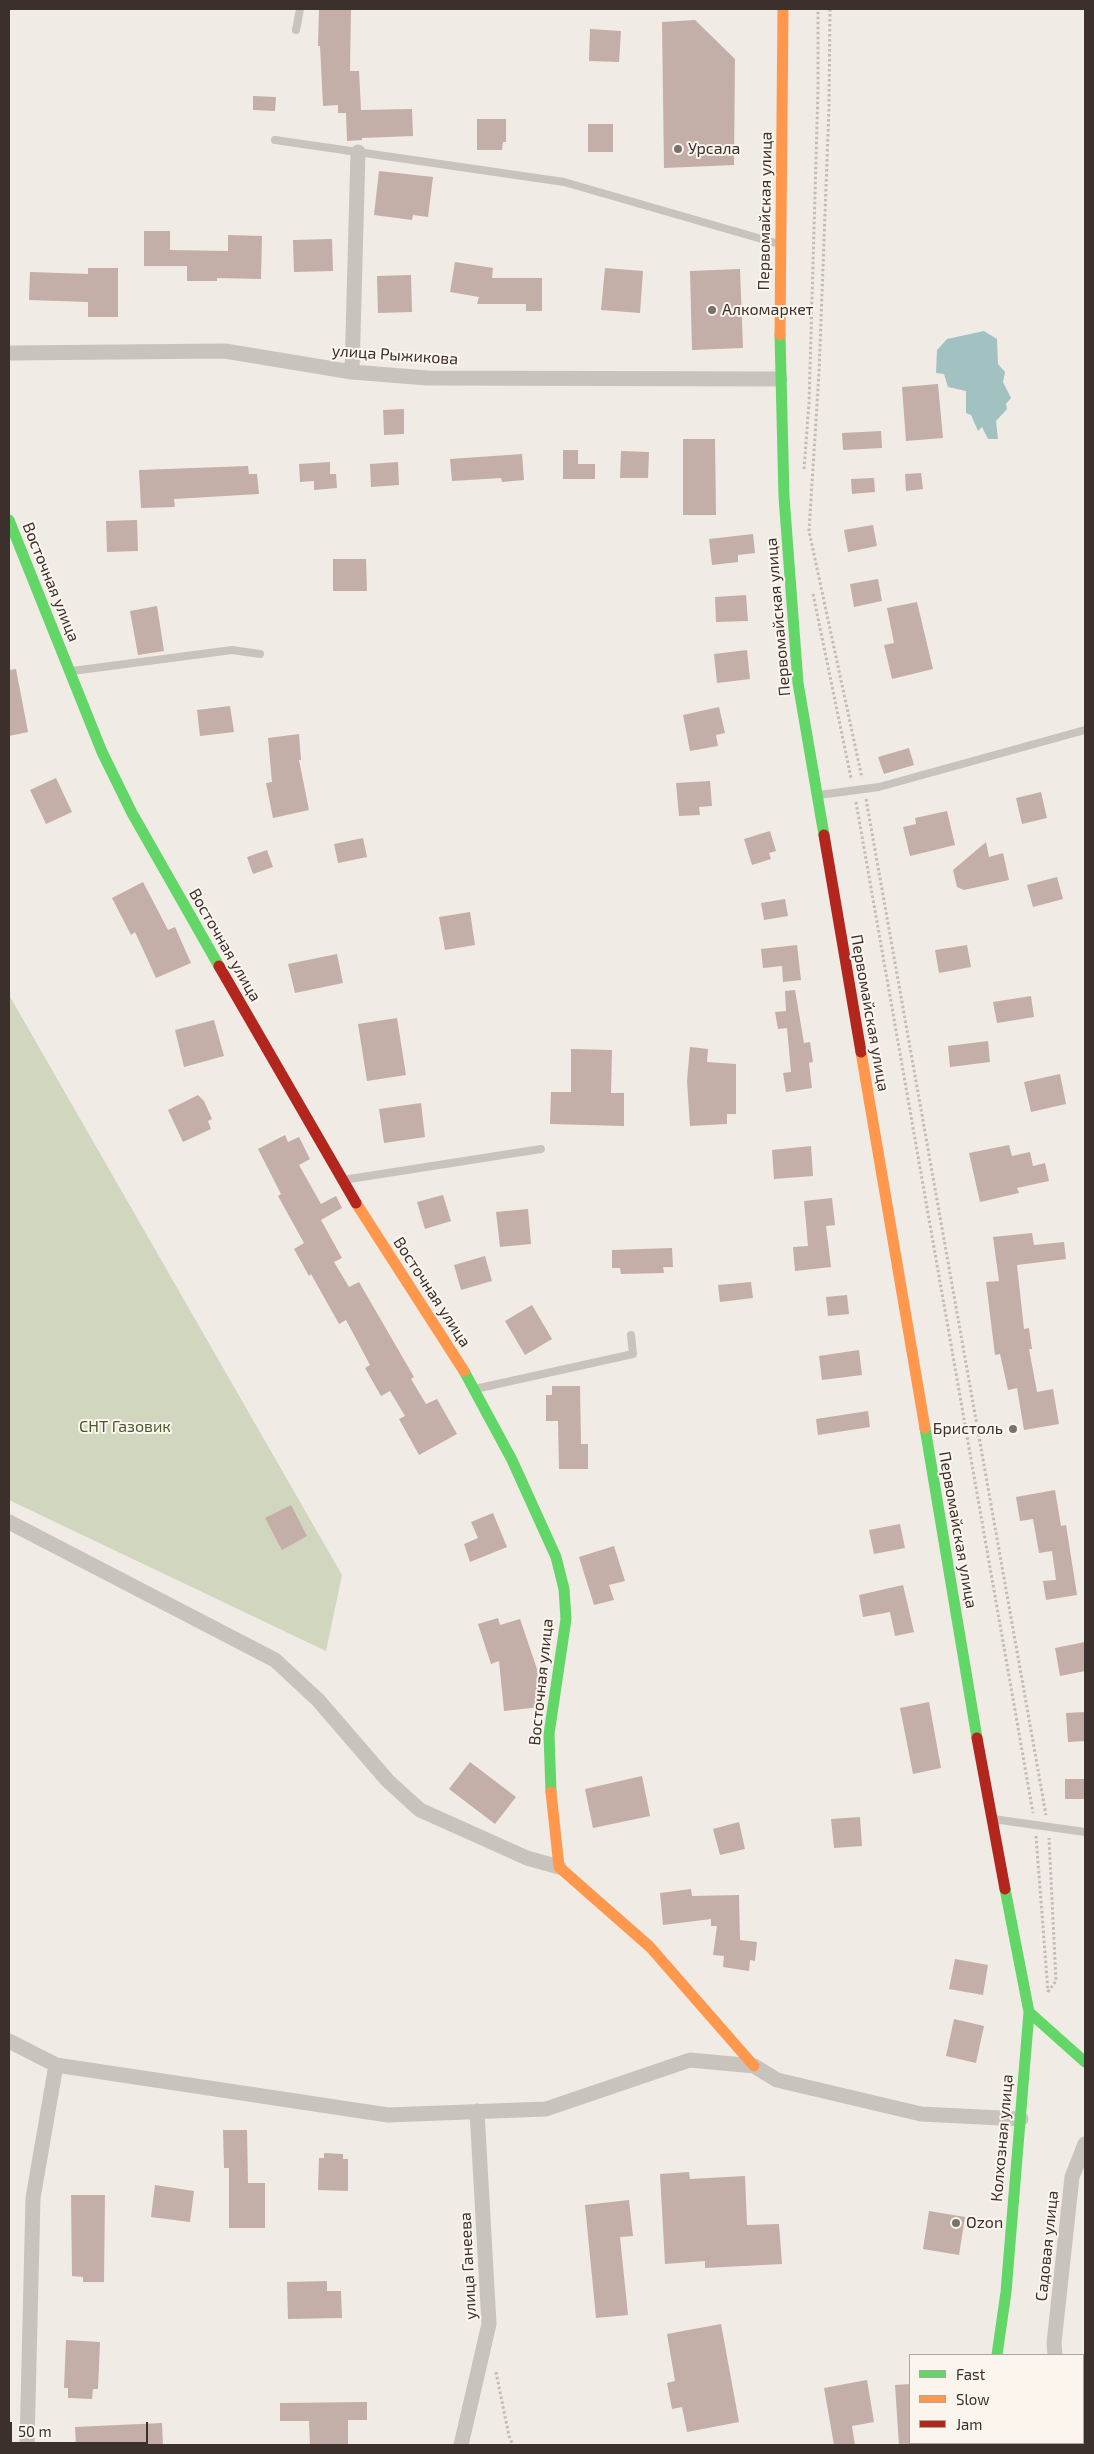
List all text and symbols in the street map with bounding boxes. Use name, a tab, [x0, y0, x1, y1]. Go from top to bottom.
street label: Первомайская улица	[754, 131, 776, 291]
place label: Урсала	[688, 139, 740, 159]
marker: Урсала	[672, 143, 684, 155]
place label: Алкомаркет	[722, 300, 813, 320]
marker: Алкомаркет	[706, 304, 718, 316]
street label: улица Рыжикова	[331, 341, 459, 369]
street label: Восточная улица	[18, 519, 84, 645]
street label: Первомайская улица	[762, 537, 794, 697]
street label: Восточная улица	[185, 885, 265, 1005]
street label: Первомайская улица	[847, 933, 893, 1093]
street label: Восточная улица	[389, 1233, 475, 1351]
park label: СНТ Газовик	[79, 1417, 171, 1437]
place label: Бристоль	[933, 1419, 1003, 1439]
marker: Бристоль	[1007, 1423, 1019, 1435]
street label: Первомайская улица	[935, 1450, 981, 1610]
street label: Восточная улица	[525, 1618, 557, 1746]
street label: Колхозная улица	[987, 2073, 1017, 2203]
street label: Садовая улица	[1032, 2190, 1062, 2302]
street label: улица Ганеева	[456, 2212, 480, 2320]
place label: Ozon	[966, 2213, 1003, 2233]
marker: Ozon	[950, 2217, 962, 2229]
legend	[909, 2354, 1084, 2444]
text: Fast	[956, 2365, 985, 2383]
text: Slow	[956, 2390, 990, 2408]
scale bar	[12, 2412, 150, 2444]
text: Jam	[956, 2415, 982, 2433]
text: 50 m	[18, 2422, 52, 2440]

